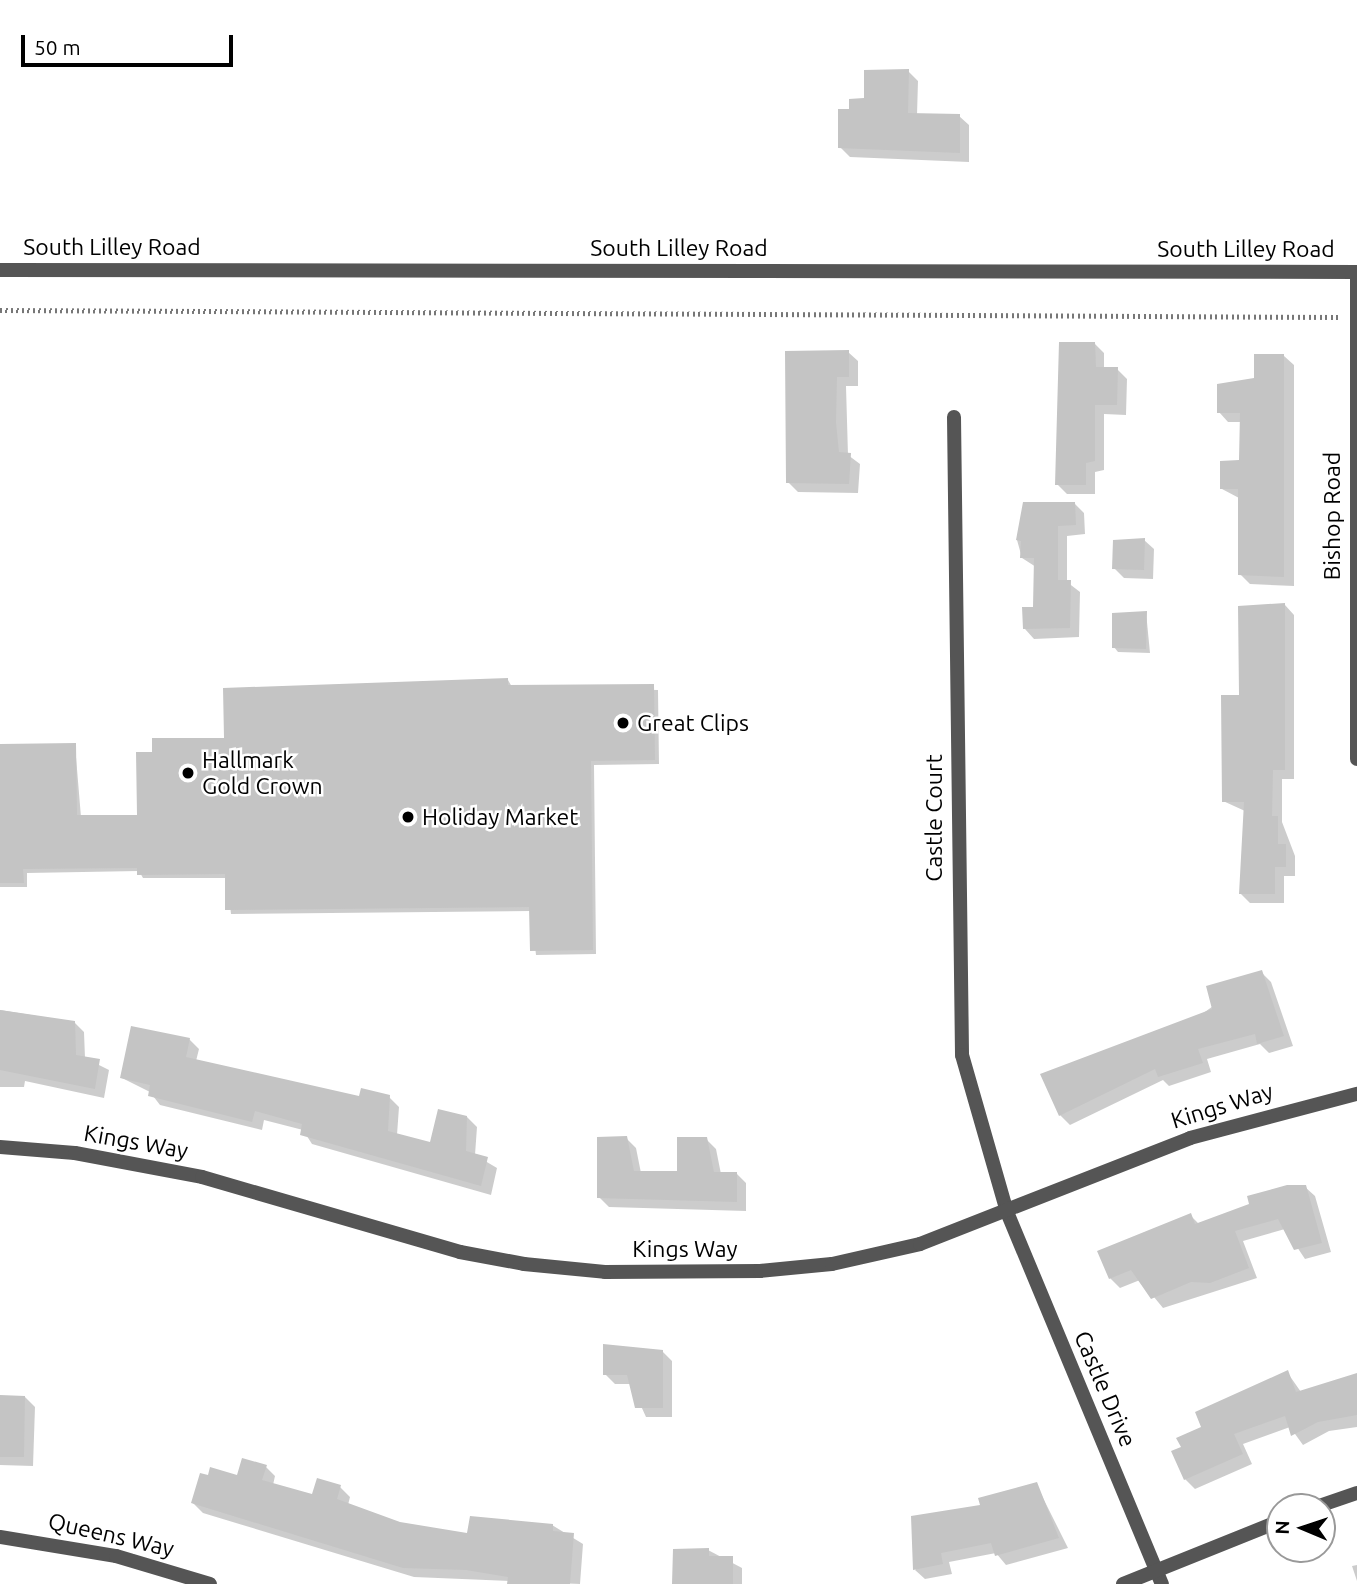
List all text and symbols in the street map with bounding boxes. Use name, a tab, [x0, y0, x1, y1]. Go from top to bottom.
scale bar	[24, 21, 236, 65]
text: 50 m	[34, 35, 81, 59]
street label: South Lilley Road	[23, 233, 201, 261]
street label: South Lilley Road	[590, 234, 768, 262]
street label: South Lilley Road	[1157, 235, 1335, 263]
street label: Bishop Road	[1318, 452, 1346, 580]
place label: Great Clips	[637, 709, 749, 737]
marker: Great Clips	[615, 715, 631, 731]
place label: Hallmark Gold Crown	[202, 746, 323, 800]
street label: Castle Court	[920, 754, 948, 882]
marker: Hallmark Gold Crown	[180, 765, 196, 781]
place label: Holiday Market	[422, 803, 578, 831]
marker: Holiday Market	[400, 809, 416, 825]
street label: Kings Way	[1168, 1077, 1276, 1135]
street label: Kings Way	[82, 1119, 190, 1165]
street label: Kings Way	[632, 1235, 738, 1263]
street label: Castle Drive	[1068, 1327, 1142, 1451]
north arrow	[1266, 1493, 1336, 1563]
street label: Queens Way	[45, 1507, 177, 1563]
text: N	[1271, 1520, 1293, 1535]

